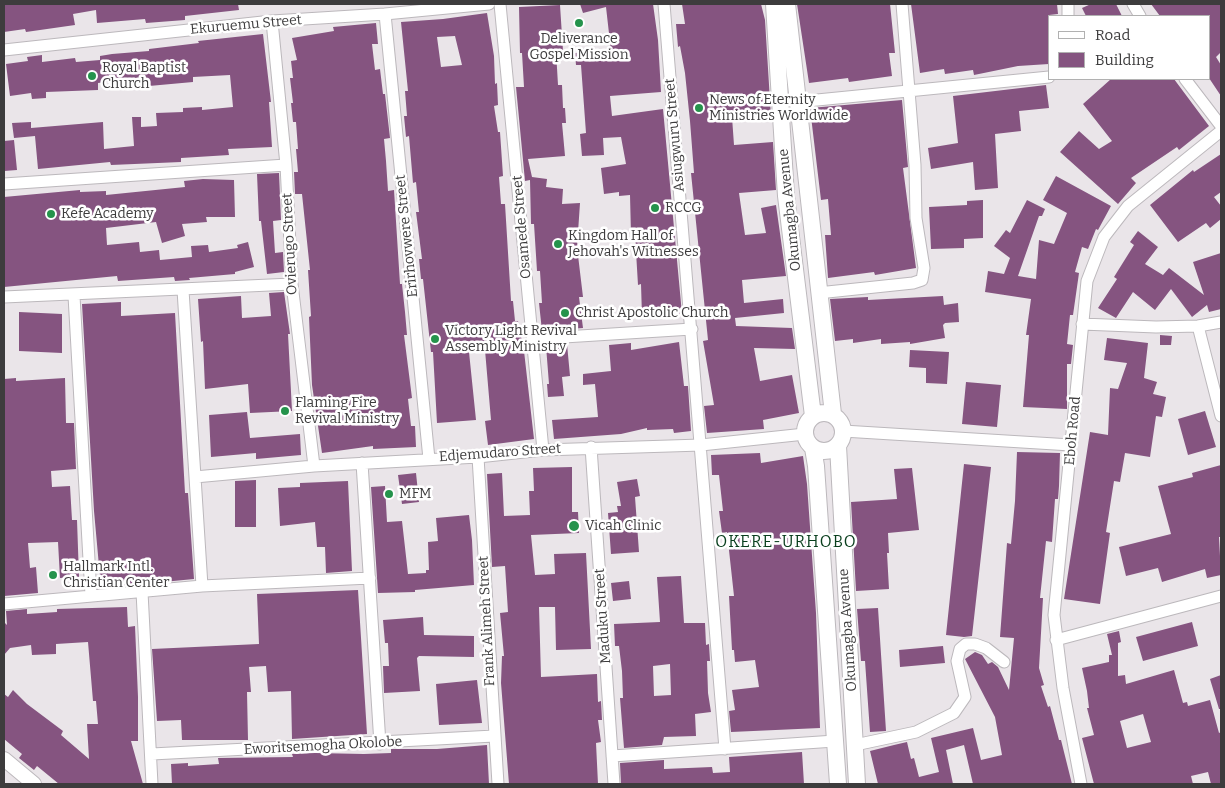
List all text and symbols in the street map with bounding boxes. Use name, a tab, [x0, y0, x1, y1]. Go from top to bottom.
street label: Ekuruemu Street	[190, 12, 302, 38]
legend	[1048, 15, 1210, 80]
marker: Deliverance Gospel Mission	[573, 17, 585, 29]
text: Road	[1095, 26, 1130, 44]
place label: Deliverance Gospel Mission	[530, 31, 628, 64]
text: Building	[1095, 51, 1154, 69]
place label: Royal Baptist Church	[102, 60, 186, 92]
marker: Royal Baptist Church	[86, 70, 98, 82]
street label: Asiugwuru Street	[662, 78, 688, 192]
place label: News of Eternity Ministries Worldwide	[709, 92, 848, 124]
marker: News of Eternity Ministries Worldwide	[693, 102, 705, 114]
street label: Okumagba Avenue	[775, 148, 805, 272]
street label: Erirhovwere Street	[392, 174, 422, 298]
street label: Osamede Street	[509, 174, 535, 280]
street label: Ovierugo Street	[279, 193, 301, 295]
place label: RCCG	[665, 200, 702, 216]
marker: RCCG	[649, 202, 661, 214]
place label: Kefe Academy	[61, 206, 154, 222]
marker: Kefe Academy	[45, 208, 57, 220]
place label: Kingdom Hall of Jehovah's Witnesses	[568, 228, 699, 260]
marker: Kingdom Hall of Jehovah's Witnesses	[552, 238, 564, 250]
place label: Christ Apostolic Church	[575, 305, 728, 321]
marker: Christ Apostolic Church	[559, 307, 571, 319]
place label: Victory Light Revival Assembly Ministry	[445, 323, 577, 356]
marker: Victory Light Revival Assembly Ministry	[429, 333, 441, 345]
place label: Flaming Fire Revival Ministry	[295, 395, 399, 428]
street label: Eboh Road	[1062, 396, 1084, 466]
marker: Flaming Fire Revival Ministry	[279, 405, 291, 417]
street label: Edjemudaro Street	[438, 440, 562, 466]
place label: MFM	[399, 486, 431, 502]
marker: MFM	[383, 488, 395, 500]
place label: Vicah Clinic	[585, 518, 661, 534]
marker: Vicah Clinic	[567, 519, 581, 533]
district label: OKERE-URHOBO	[714, 533, 858, 553]
street label: Frank Alimeh Street	[475, 555, 499, 687]
place label: Hallmark Intl. Christian Center	[63, 559, 169, 592]
street label: Maduku Street	[591, 568, 615, 664]
street label: Okumagba Avenue	[835, 568, 861, 692]
marker: Hallmark Intl. Christian Center	[47, 569, 59, 581]
street label: Eworitsemogha Okolobe	[243, 733, 403, 759]

